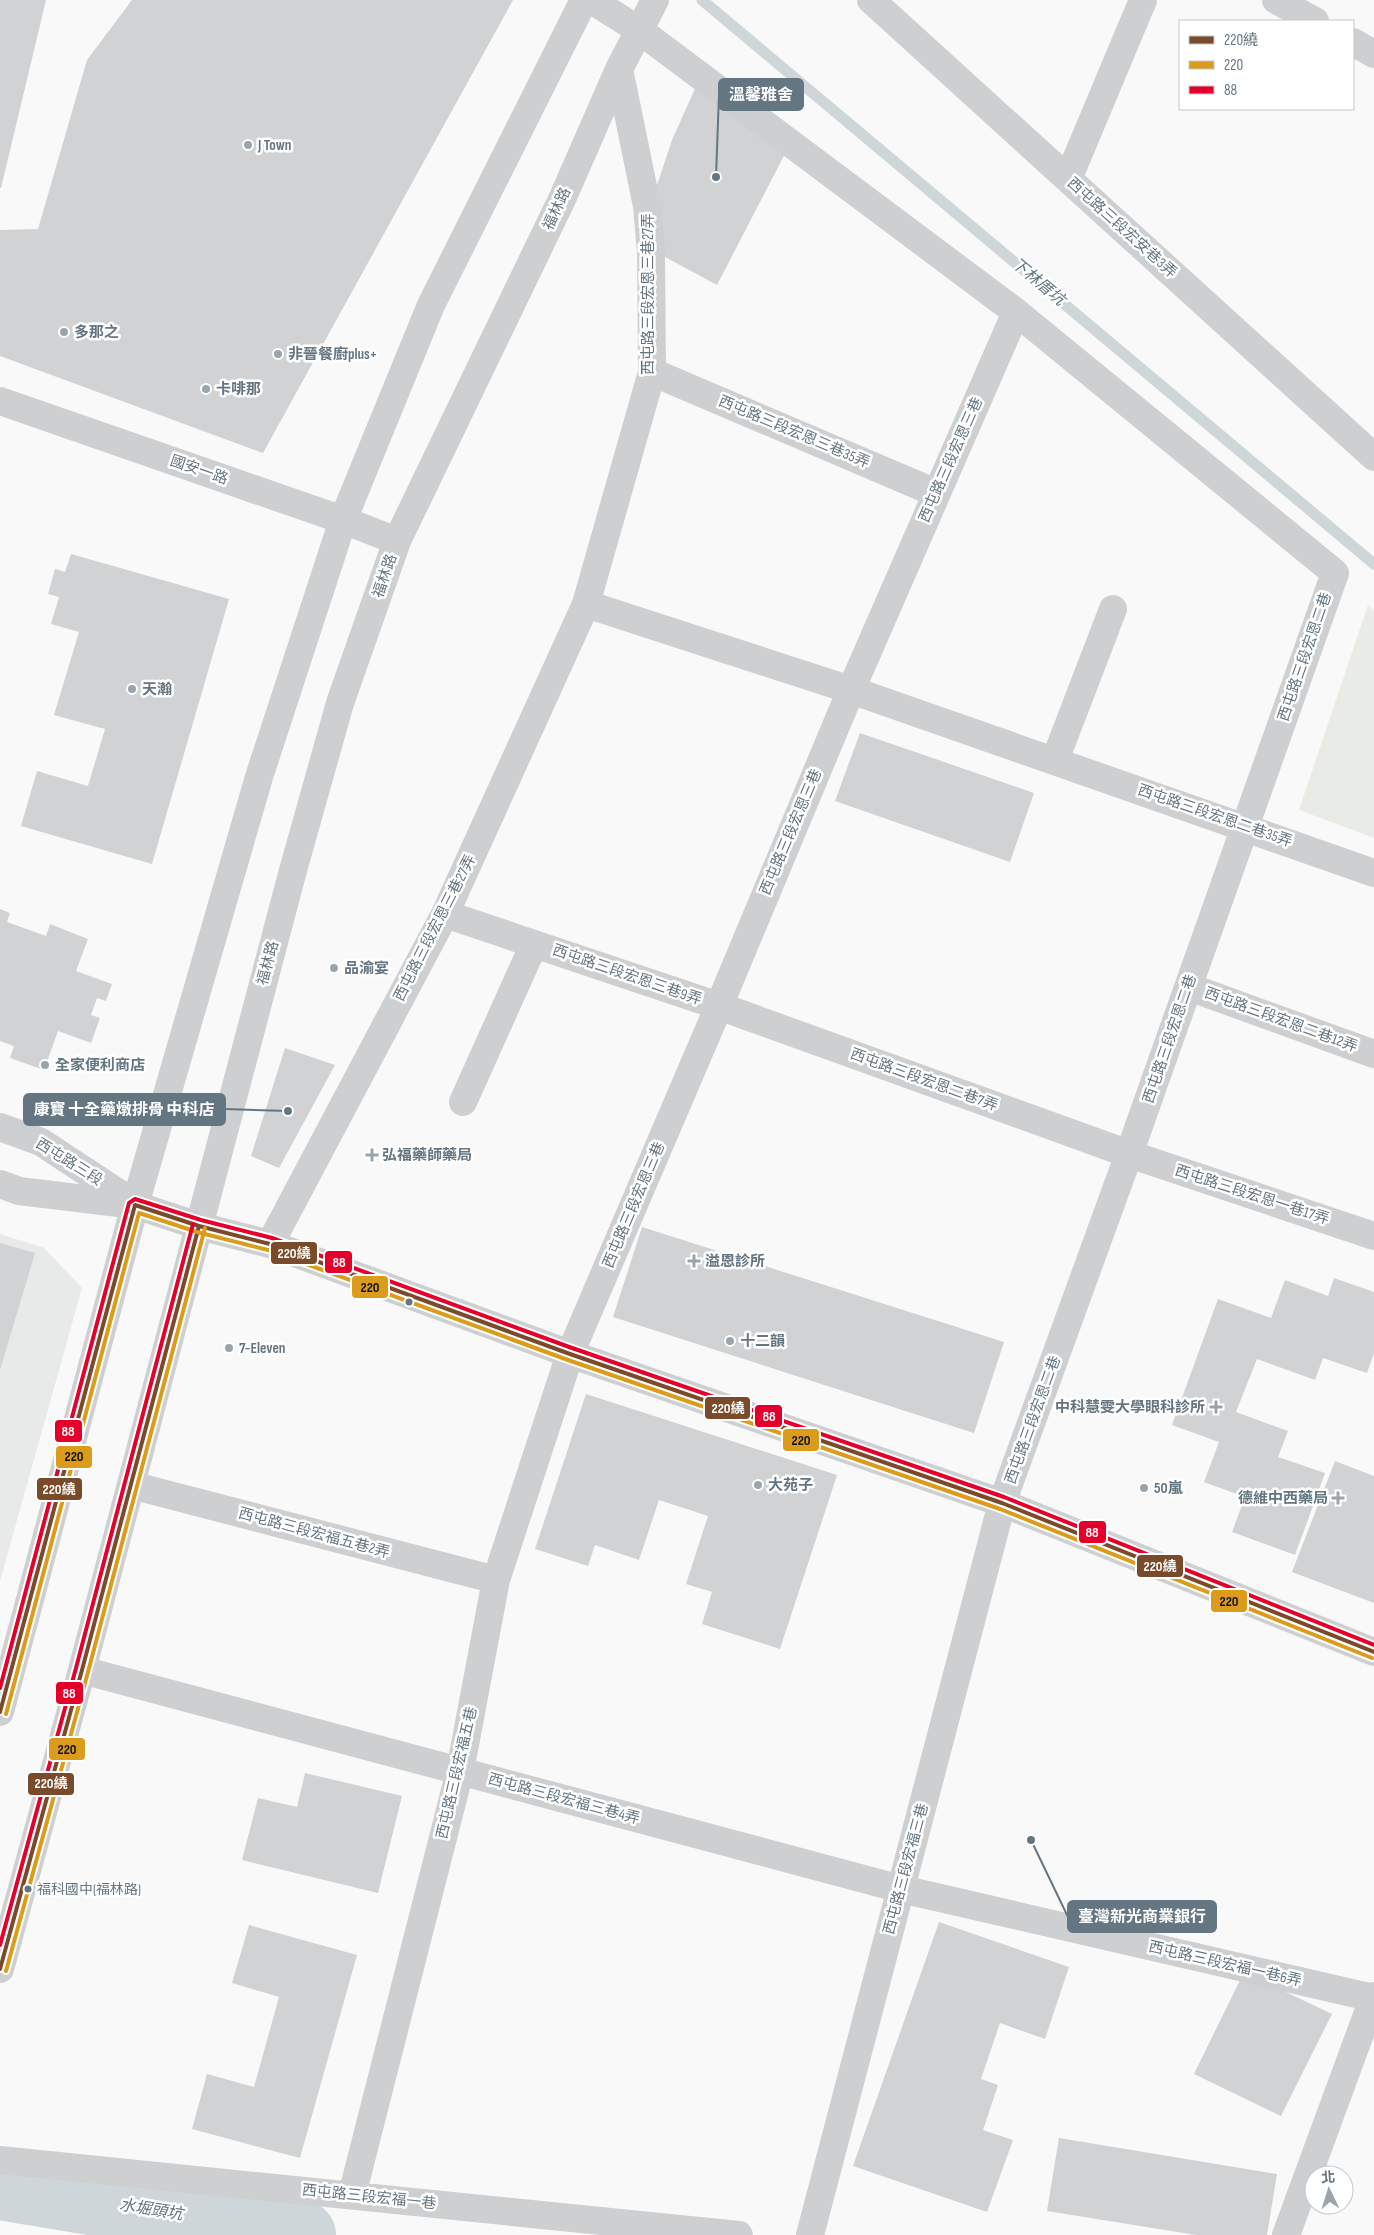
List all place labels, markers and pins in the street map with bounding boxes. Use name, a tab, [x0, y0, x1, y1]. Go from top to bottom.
callout: 溫馨雅舍	[719, 79, 803, 110]
place label: J Town	[257, 136, 292, 155]
marker: J Town	[242, 139, 254, 151]
place label: 多那之	[74, 323, 119, 342]
marker: 多那之	[58, 326, 70, 338]
place label: 非晉餐廚plus+	[288, 345, 377, 364]
marker: 非晉餐廚plus+	[272, 348, 284, 360]
place label: 卡啡那	[216, 380, 261, 399]
marker: 卡啡那	[200, 383, 212, 395]
place label: 天瀚	[142, 680, 172, 699]
marker: 天瀚	[126, 683, 138, 695]
place label: 品渝宴	[344, 959, 389, 978]
marker: 品渝宴	[328, 962, 340, 974]
place label: 全家便利商店	[55, 1056, 145, 1075]
marker: 全家便利商店	[39, 1059, 51, 1071]
callout: 康寶 十全藥燉排骨 中科店	[24, 1094, 225, 1125]
place label: 弘福藥師藥局	[382, 1146, 472, 1165]
marker: 弘福藥師藥局	[366, 1149, 378, 1161]
place label: 溢恩診所	[705, 1252, 765, 1271]
marker: 溢恩診所	[687, 1254, 701, 1268]
unlabelled marker	[404, 1297, 414, 1307]
place label: 十二韻	[740, 1332, 785, 1351]
marker: 十二韻	[724, 1335, 736, 1347]
place label: 7-Eleven	[239, 1339, 286, 1358]
marker: 7-Eleven	[223, 1342, 235, 1354]
place label: 中科慧雯大學眼科診所	[1055, 1398, 1205, 1417]
marker: 中科慧雯大學眼科診所	[1209, 1400, 1223, 1414]
place label: 大苑子	[768, 1476, 813, 1495]
marker: 大苑子	[752, 1479, 764, 1491]
place label: 50嵐	[1154, 1479, 1183, 1498]
marker: 50嵐	[1138, 1482, 1150, 1494]
place label: 德維中西藥局	[1238, 1489, 1328, 1508]
marker: 德維中西藥局	[1332, 1492, 1344, 1504]
place label: 福科國中(福林路)	[37, 1881, 141, 1898]
marker: 福科國中(福林路)	[23, 1884, 33, 1894]
callout: 臺灣新光商業銀行	[1068, 1901, 1216, 1932]

